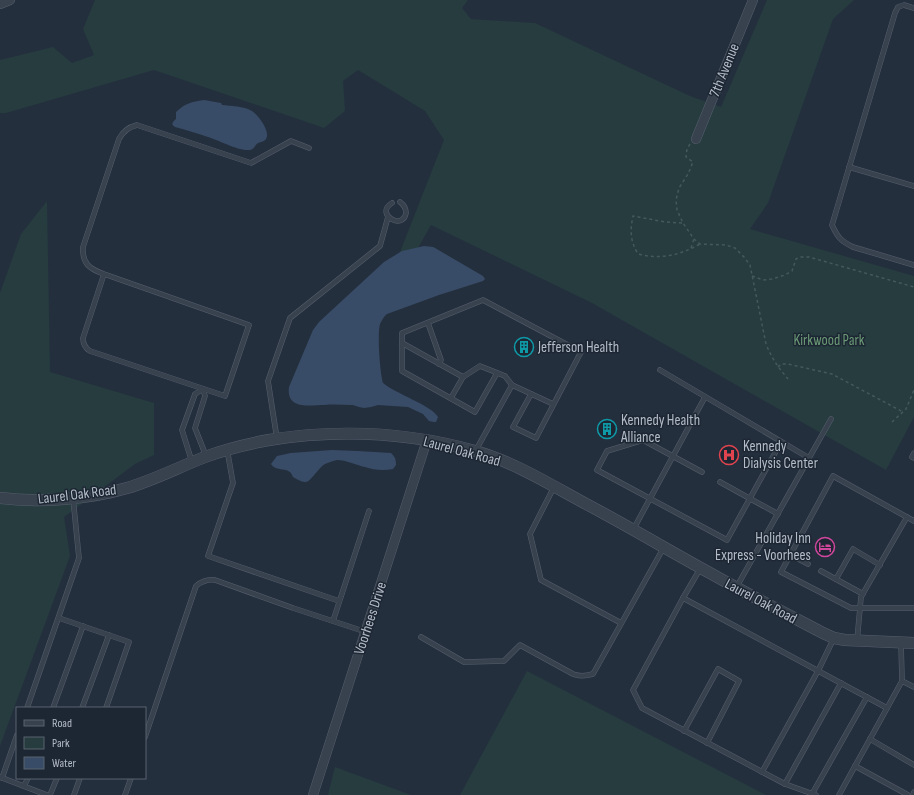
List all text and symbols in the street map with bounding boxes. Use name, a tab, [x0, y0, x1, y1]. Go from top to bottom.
street label: 7th Avenue	[705, 41, 744, 100]
park label: Kirkwood Park	[793, 331, 865, 350]
building icon: Jefferson Health	[513, 336, 535, 358]
place label: Jefferson Health	[537, 338, 619, 357]
place label: Kennedy Health Alliance	[620, 411, 700, 447]
building icon: Kennedy Health Alliance	[596, 418, 618, 440]
street label: Laurel Oak Road	[421, 432, 502, 471]
place label: Kennedy Dialysis Center	[743, 437, 819, 473]
hospital icon: Kennedy Dialysis Center	[718, 444, 740, 466]
street label: Laurel Oak Road	[37, 480, 117, 509]
place label: Holiday Inn Express - Voorhees	[715, 529, 811, 565]
hotel icon: Holiday Inn Express - Voorhees	[814, 536, 836, 558]
street label: Laurel Oak Road	[721, 575, 800, 628]
street label: Voorhees Drive	[350, 579, 391, 657]
legend	[16, 707, 146, 779]
text: Road	[52, 716, 72, 731]
text: Park	[52, 736, 70, 751]
text: Water	[52, 756, 76, 771]

